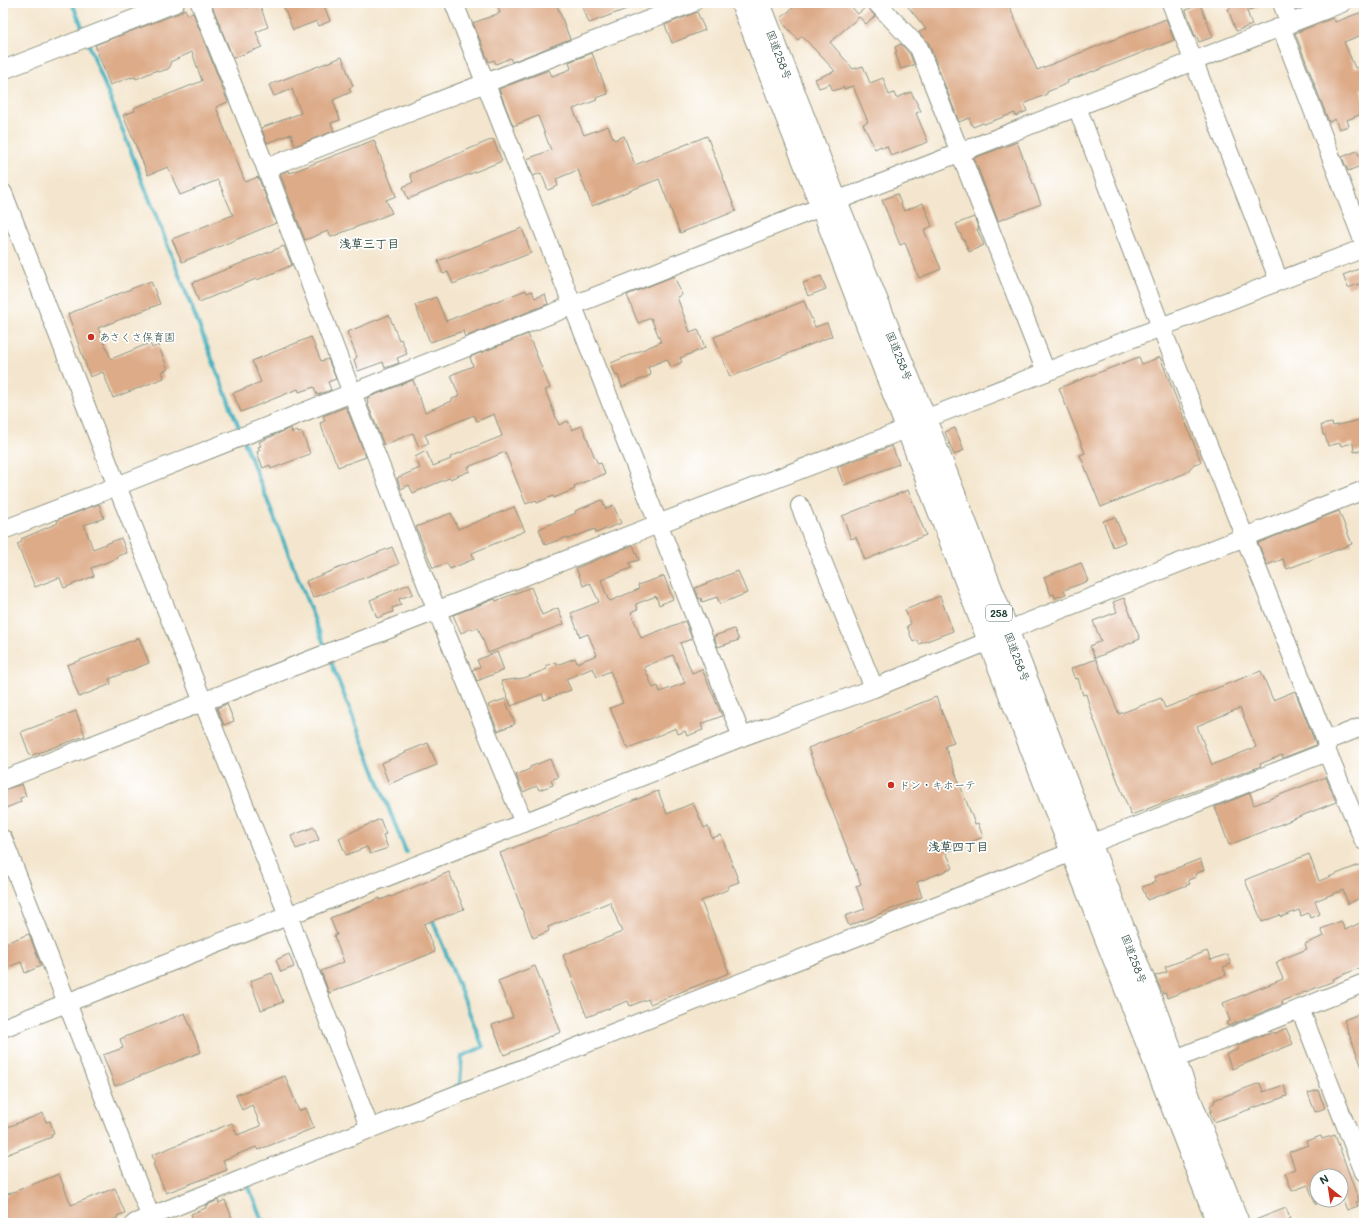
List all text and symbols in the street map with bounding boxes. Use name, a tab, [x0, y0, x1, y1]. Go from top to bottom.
street label: 国道258号	[763, 28, 796, 82]
district label: 浅草三丁目	[339, 235, 399, 251]
place label: あさくさ保育園	[99, 329, 175, 344]
street label: 国道258号	[883, 329, 916, 383]
marker: あさくさ保育園	[86, 332, 96, 342]
road number: 258	[986, 605, 1012, 621]
street label: 国道258号	[1001, 630, 1034, 684]
place label: ドン・キホーテ	[899, 777, 976, 792]
marker: ドン・キホーテ	[886, 780, 896, 790]
district label: 浅草四丁目	[928, 838, 988, 854]
street label: 国道258号	[1118, 932, 1151, 986]
north arrow	[1309, 1168, 1349, 1208]
text: N	[1316, 1170, 1331, 1187]

